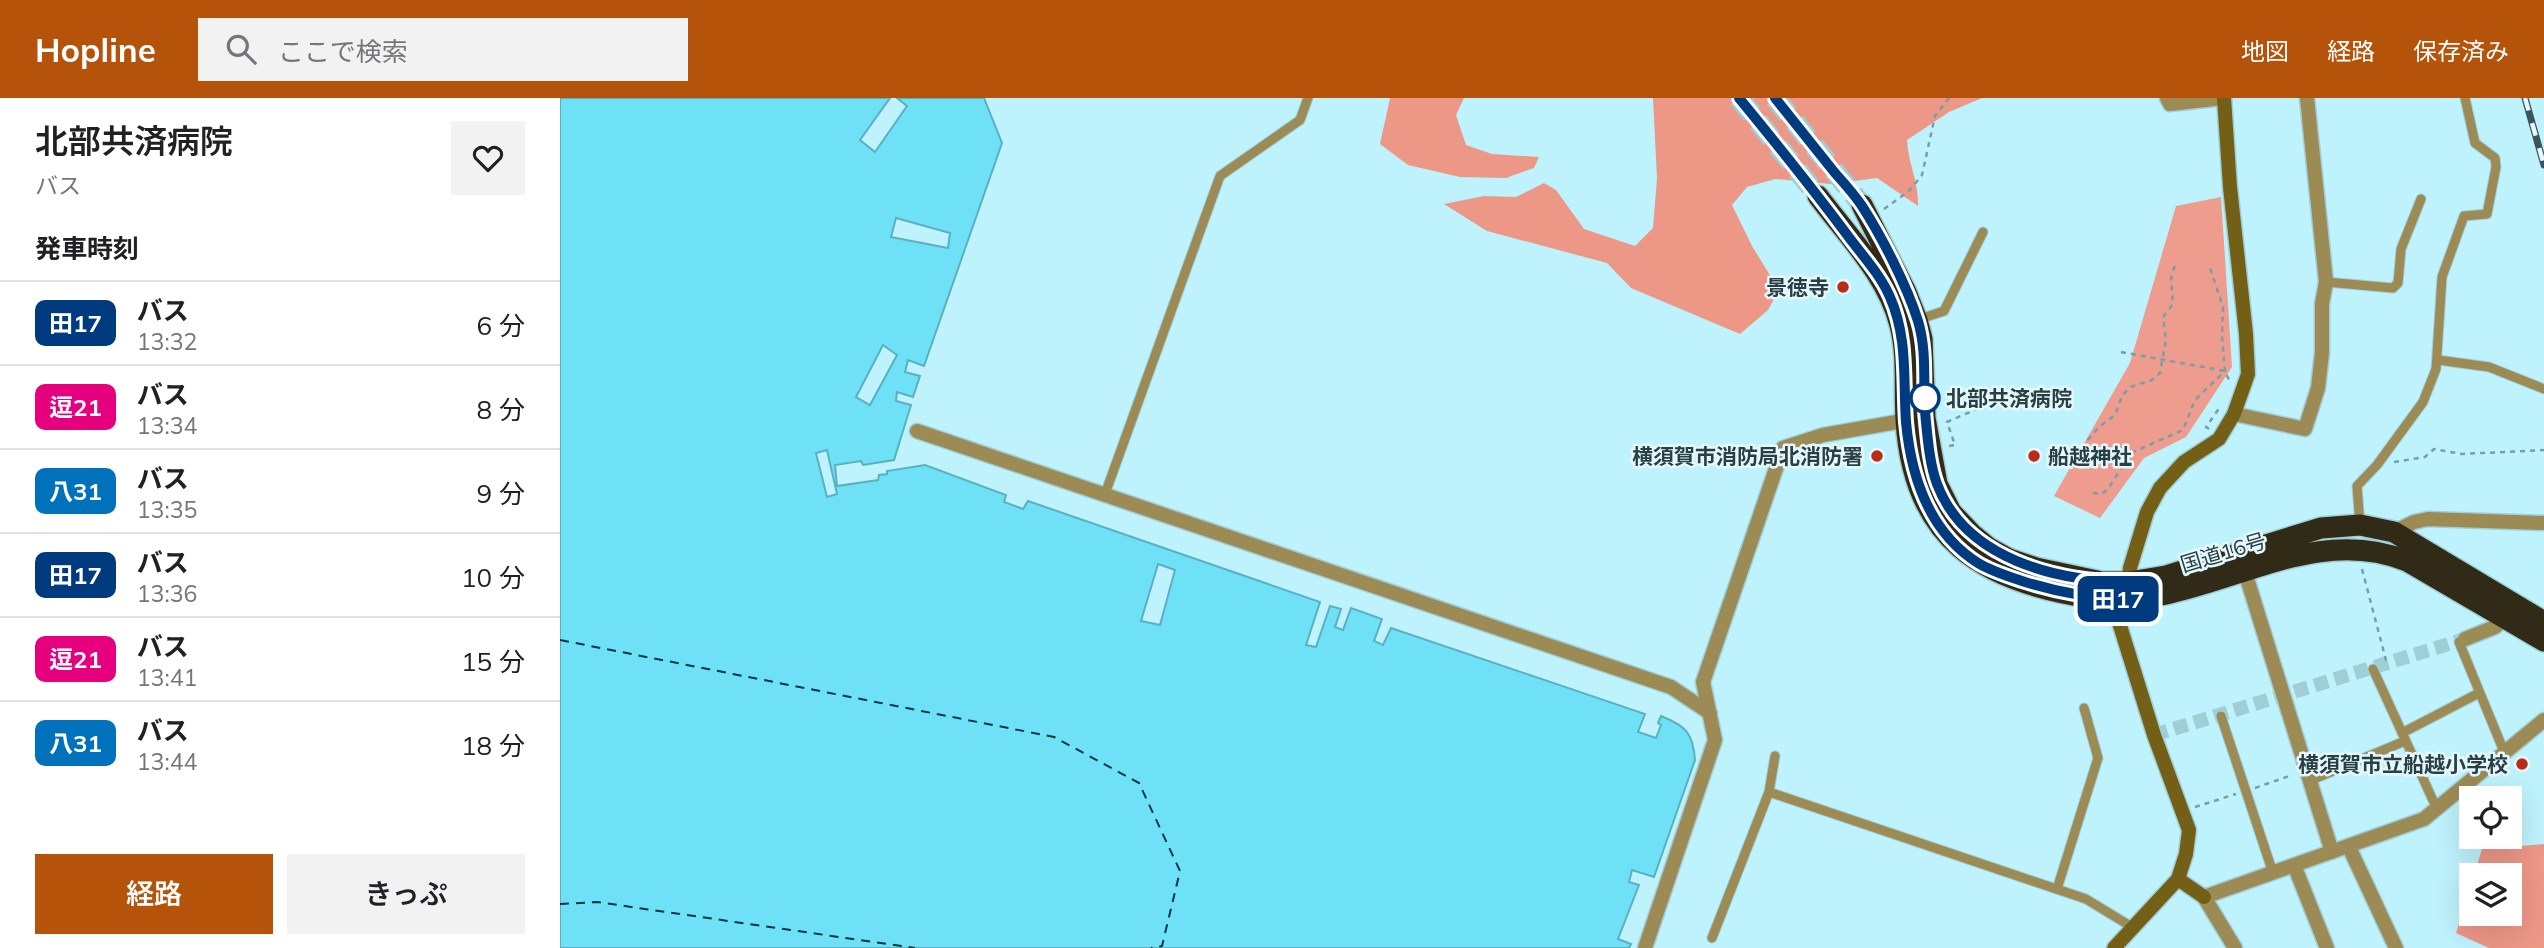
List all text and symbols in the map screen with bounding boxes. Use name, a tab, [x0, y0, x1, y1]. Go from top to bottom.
search box	[198, 18, 688, 81]
text: Hopline	[35, 29, 156, 70]
icon: search	[222, 30, 260, 68]
text: ここで検索	[278, 35, 408, 68]
text: 地図	[2241, 36, 2289, 66]
text: 経路	[2327, 36, 2375, 66]
text: 保存済み	[2413, 36, 2509, 66]
text: 北部共済病院	[35, 120, 233, 161]
button: heart	[451, 121, 525, 195]
text: バス	[35, 171, 81, 200]
text: 発車時刻	[35, 232, 139, 265]
place label: 景徳寺	[1766, 274, 1829, 300]
marker: 景徳寺	[1835, 279, 1851, 295]
text: バス	[137, 294, 189, 327]
text: 田17	[49, 308, 102, 338]
text: 6 分	[477, 309, 525, 342]
text: 13:32	[137, 327, 197, 356]
text: バス	[137, 378, 189, 411]
marker: 北部共済病院	[1910, 383, 1940, 413]
place label: 北部共済病院	[1946, 385, 2072, 411]
text: 逗21	[49, 392, 102, 422]
text: 8 分	[477, 393, 525, 426]
text: 13:34	[137, 411, 197, 440]
place label: 横須賀市消防局北消防署	[1632, 443, 1863, 469]
place label: 船越神社	[2048, 443, 2132, 469]
marker: 横須賀市消防局北消防署	[1869, 448, 1885, 464]
marker: 船越神社	[2026, 448, 2042, 464]
text: バス	[137, 462, 189, 495]
text: 八31	[49, 476, 102, 506]
text: 9 分	[477, 477, 525, 510]
text: 13:35	[137, 495, 197, 524]
street label: 国道16号	[2177, 527, 2269, 577]
text: バス	[137, 546, 189, 579]
text: 田17	[49, 560, 102, 590]
text: 10 分	[461, 561, 525, 594]
line badge: 田17	[2078, 576, 2158, 622]
text: 13:36	[137, 579, 197, 608]
text: 田17	[2092, 584, 2144, 614]
text: バス	[137, 630, 189, 663]
text: 逗21	[49, 644, 102, 674]
text: 15 分	[461, 645, 525, 678]
text: 13:41	[137, 663, 197, 692]
text: バス	[137, 714, 189, 747]
text: 八31	[49, 728, 102, 758]
text: 18 分	[461, 729, 525, 762]
text: 13:44	[137, 747, 197, 776]
place label: 横須賀市立船越小学校	[2298, 751, 2508, 777]
marker: 横須賀市立船越小学校	[2514, 756, 2530, 772]
map controls	[2459, 786, 2522, 926]
button: locate	[2459, 786, 2522, 849]
button: 経路	[35, 854, 273, 934]
button: きっぷ	[287, 854, 525, 934]
button: layers	[2459, 863, 2522, 926]

